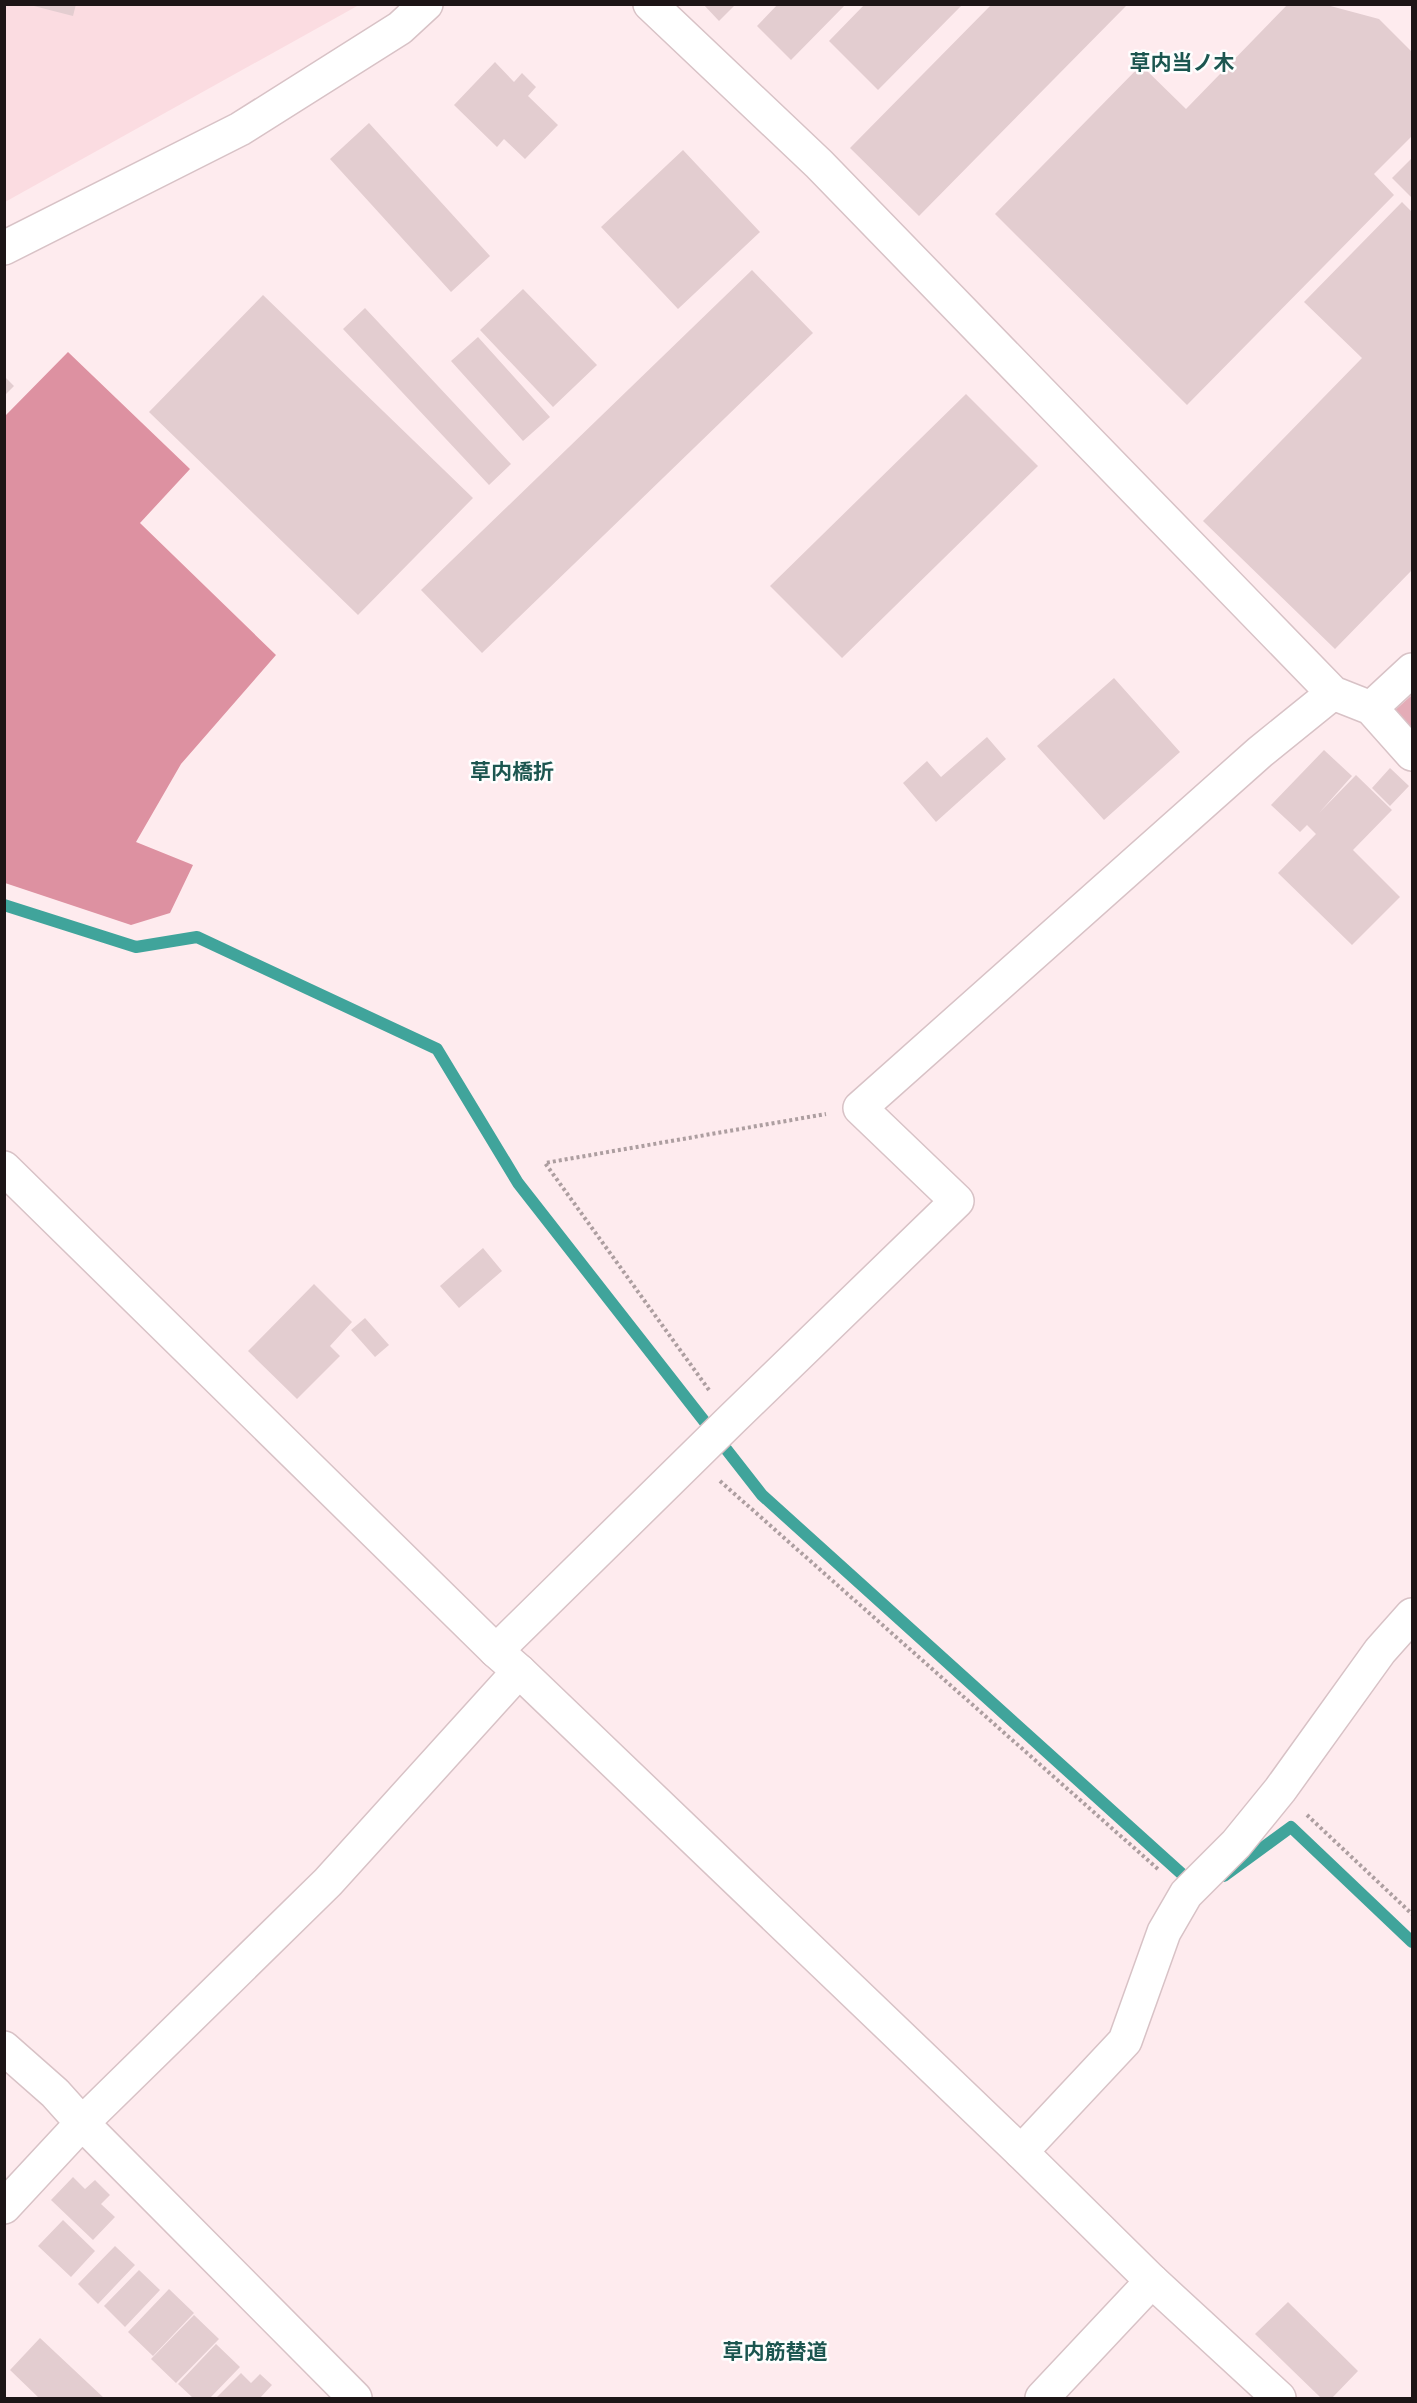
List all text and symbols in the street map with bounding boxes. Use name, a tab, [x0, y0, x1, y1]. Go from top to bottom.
district label: 草内当ノ木	[1130, 50, 1235, 76]
district label: 草内橋折	[470, 759, 554, 785]
district label: 草内筋替道	[723, 2339, 828, 2365]

